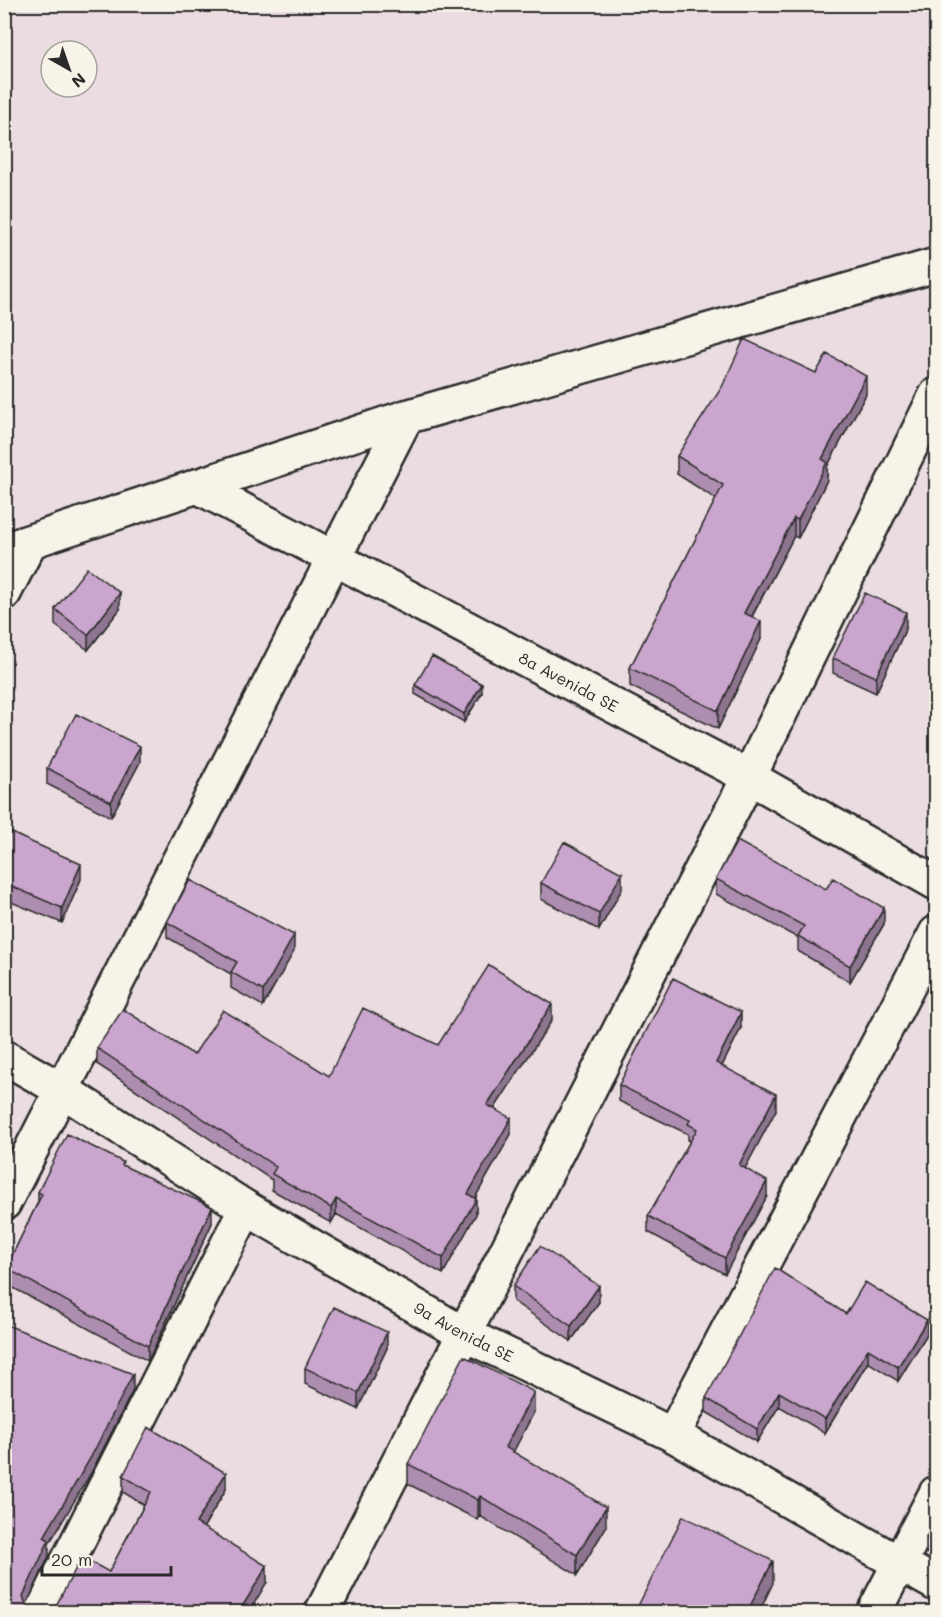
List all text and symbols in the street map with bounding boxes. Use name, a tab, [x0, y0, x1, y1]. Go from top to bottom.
north arrow	[39, 39, 99, 99]
text: N	[68, 69, 90, 93]
street label: 8a Avenida SE	[515, 647, 622, 716]
street label: 9a Avenida SE	[411, 1296, 517, 1366]
scale bar	[42, 1539, 171, 1577]
text: 20 m	[51, 1547, 92, 1571]

